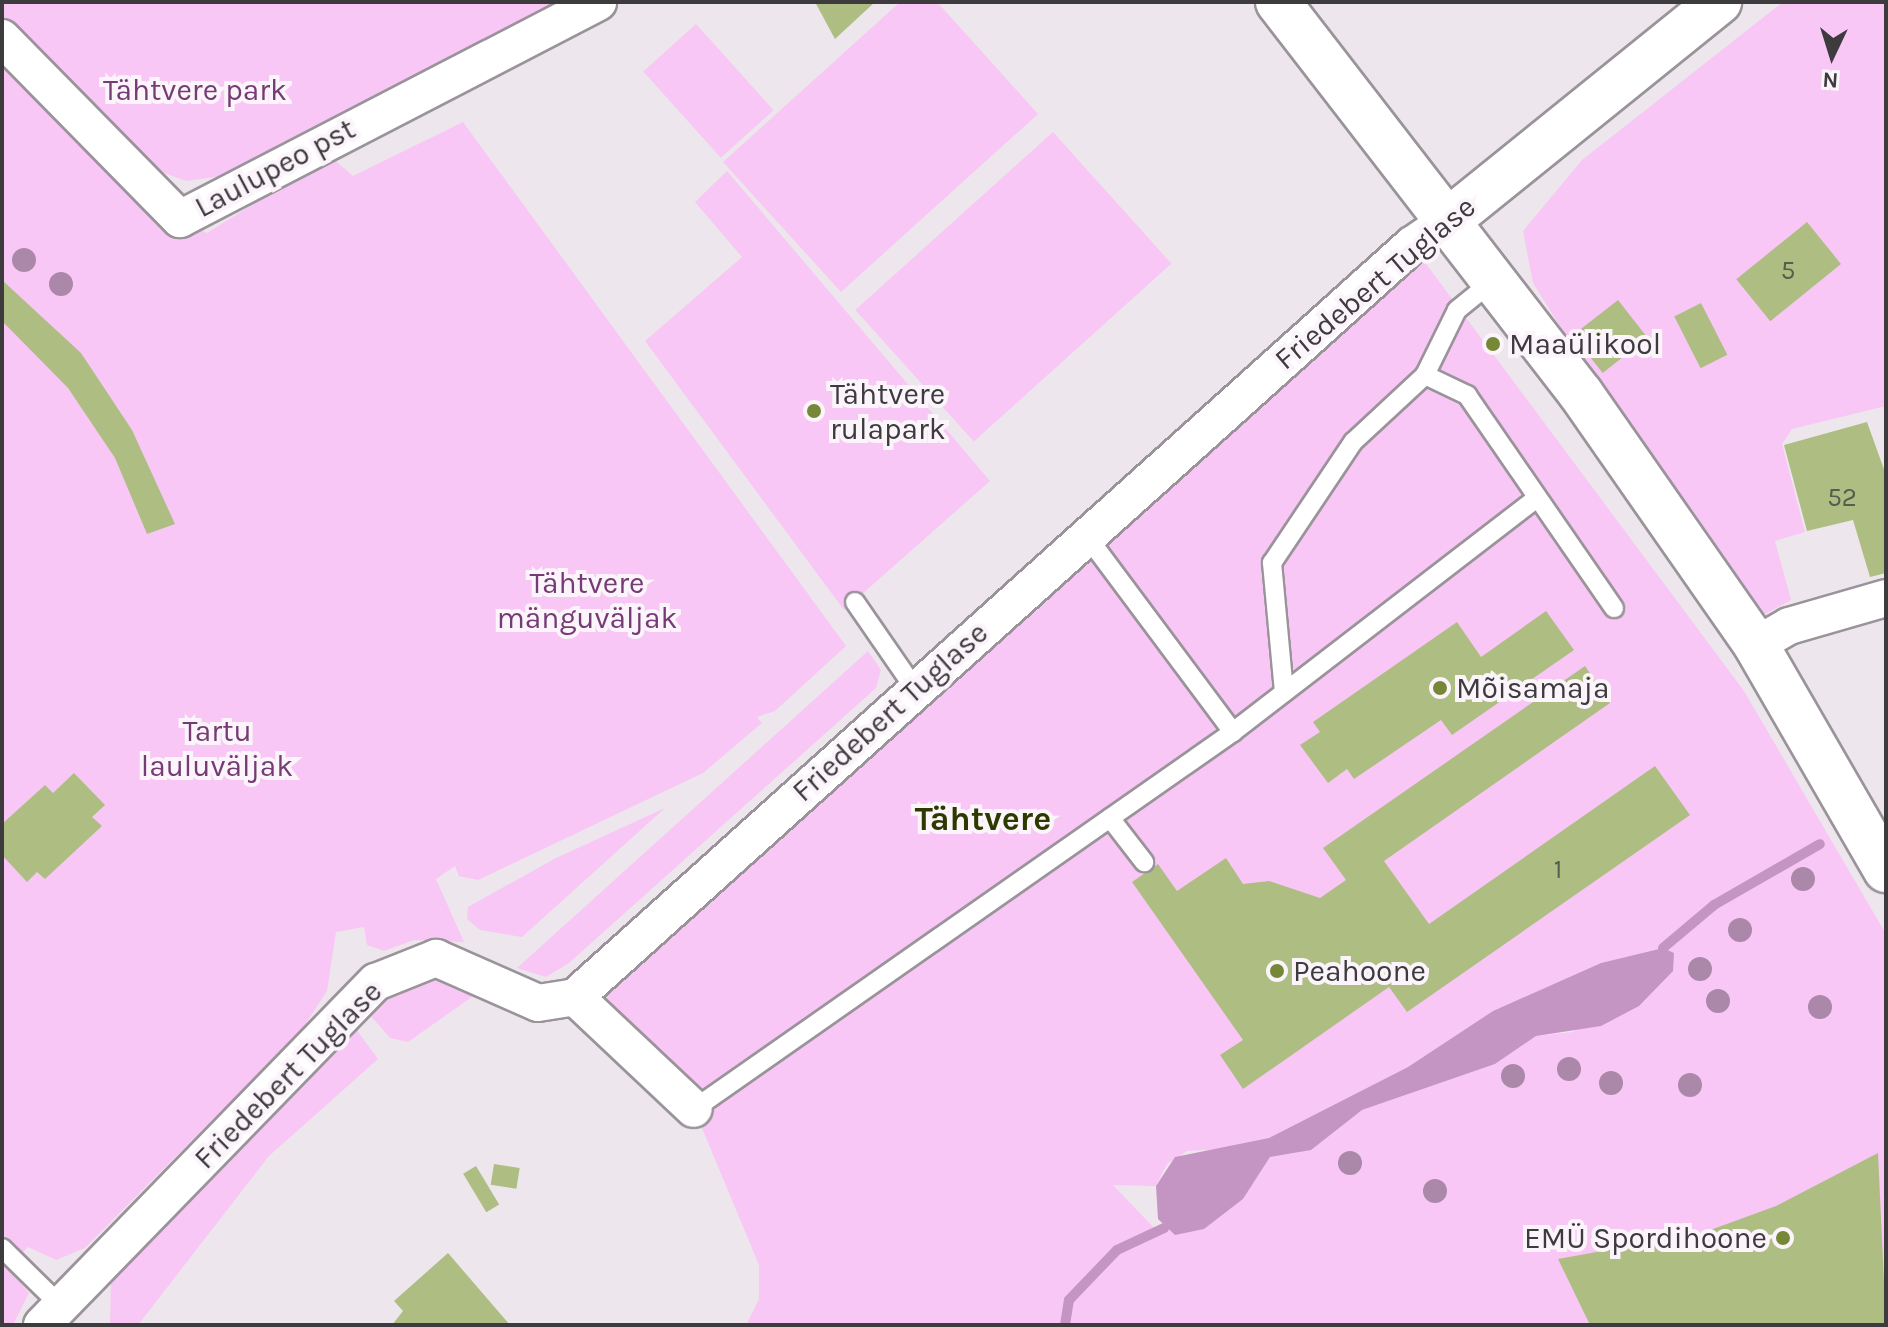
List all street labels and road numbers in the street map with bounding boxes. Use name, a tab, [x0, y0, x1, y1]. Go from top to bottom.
street label: Laulupeo pst	[189, 111, 361, 225]
street label: Friedebert Tuglase	[1267, 189, 1483, 377]
street label: Friedebert Tuglase	[785, 615, 995, 809]
street label: Friedebert Tuglase	[187, 974, 389, 1176]

